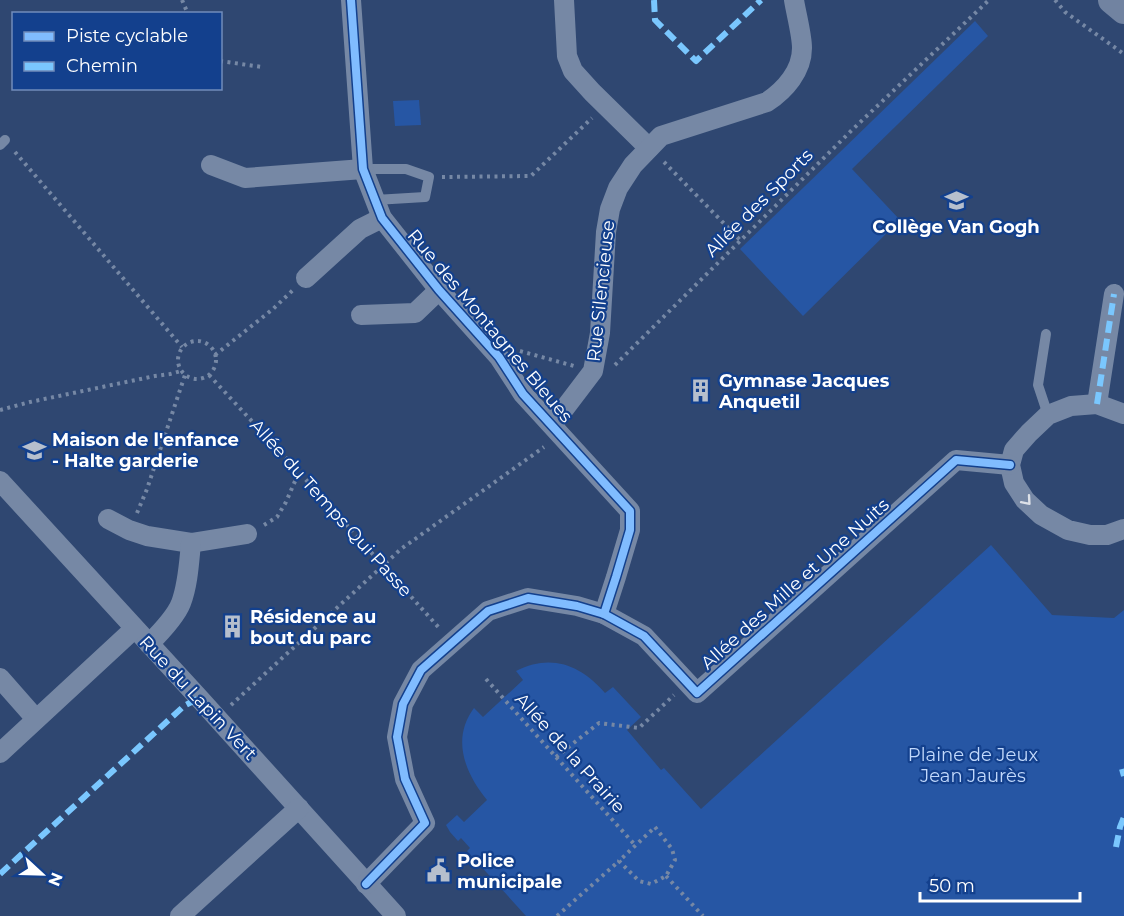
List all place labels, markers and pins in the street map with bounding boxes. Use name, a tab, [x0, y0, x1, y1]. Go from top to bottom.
school or university icon: Collège Van Gogh	[943, 188, 969, 214]
place label: Collège Van Gogh	[872, 216, 1040, 238]
place label: Gymnase Jacques Anquetil	[718, 370, 890, 413]
building icon: Gymnase Jacques Anquetil	[688, 378, 714, 404]
place label: Maison de l'enfance - Halte garderie	[52, 429, 239, 472]
school or university icon: Maison de l'enfance - Halte garderie	[21, 437, 47, 463]
place label: Résidence au bout du parc	[250, 606, 376, 649]
building icon: Résidence au bout du parc	[219, 614, 245, 640]
place label: Police municipale	[457, 850, 562, 893]
public building icon: Police municipale	[426, 858, 452, 884]

